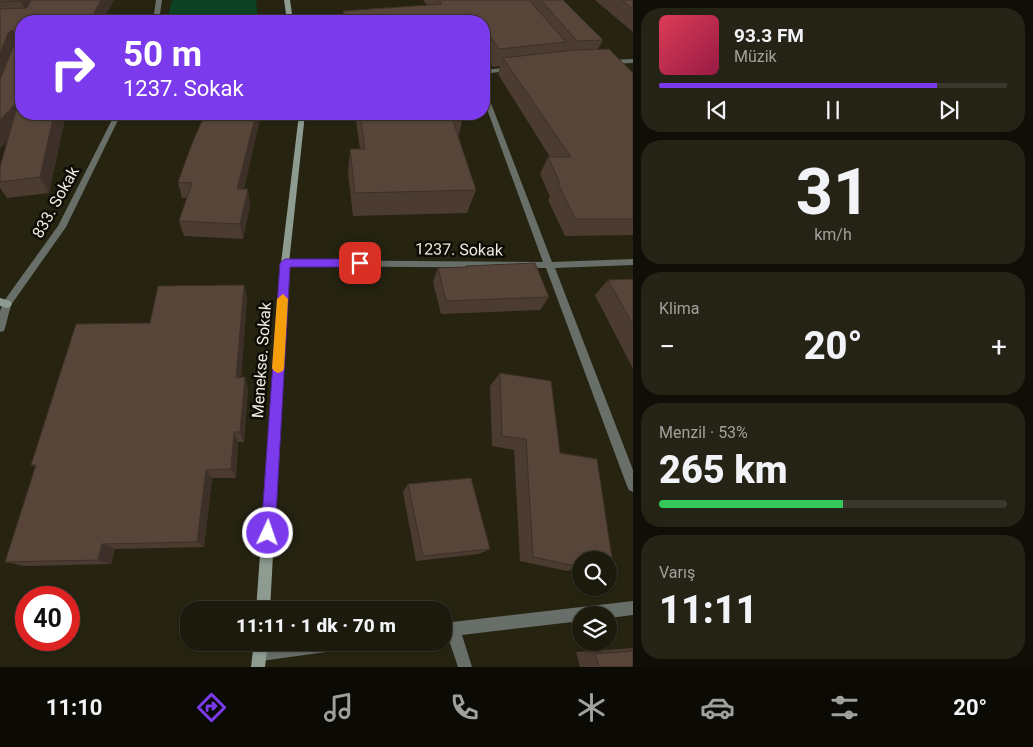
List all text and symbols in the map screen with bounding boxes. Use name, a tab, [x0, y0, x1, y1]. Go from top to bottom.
text: 93.3 FM	[734, 24, 804, 47]
text: 50 m	[123, 34, 202, 75]
icon: right	[40, 35, 105, 100]
text: Müzik	[734, 47, 777, 66]
text: 1237. Sokak	[123, 76, 244, 101]
icon: previous	[703, 96, 731, 124]
icon: pause	[819, 96, 847, 124]
icon: next	[935, 96, 963, 124]
text: 31	[796, 154, 870, 230]
street label: 833. Sokak	[28, 162, 83, 241]
text: km/h	[814, 225, 852, 244]
street label: 1237. Sokak	[415, 239, 504, 260]
pin	[339, 242, 381, 284]
icon: arrive	[346, 249, 374, 277]
text: Klima	[659, 299, 700, 318]
street label: Menekse. Sokak	[248, 300, 275, 419]
text: 20°	[804, 324, 862, 368]
text: −	[659, 330, 675, 363]
text: +	[991, 330, 1007, 363]
text: Menzil · 53%	[659, 423, 748, 442]
text: 265 km	[659, 448, 788, 492]
position arrow	[241, 506, 293, 558]
map controls	[572, 551, 617, 651]
button: search	[572, 551, 617, 596]
text: Varış	[659, 563, 695, 582]
speed limit sign: 40	[15, 586, 80, 651]
text: 11:11	[659, 588, 758, 632]
button: layers	[572, 606, 617, 651]
text: 11:11 · 1 dk · 70 m	[236, 614, 396, 637]
icon: directions	[194, 690, 229, 725]
icon: music	[321, 690, 356, 725]
icon: phone	[447, 690, 482, 725]
icon: climate	[574, 690, 609, 725]
icon: car	[700, 690, 735, 725]
icon: filters	[827, 690, 862, 725]
text: 11:10	[46, 695, 102, 720]
text: 20°	[953, 695, 987, 720]

